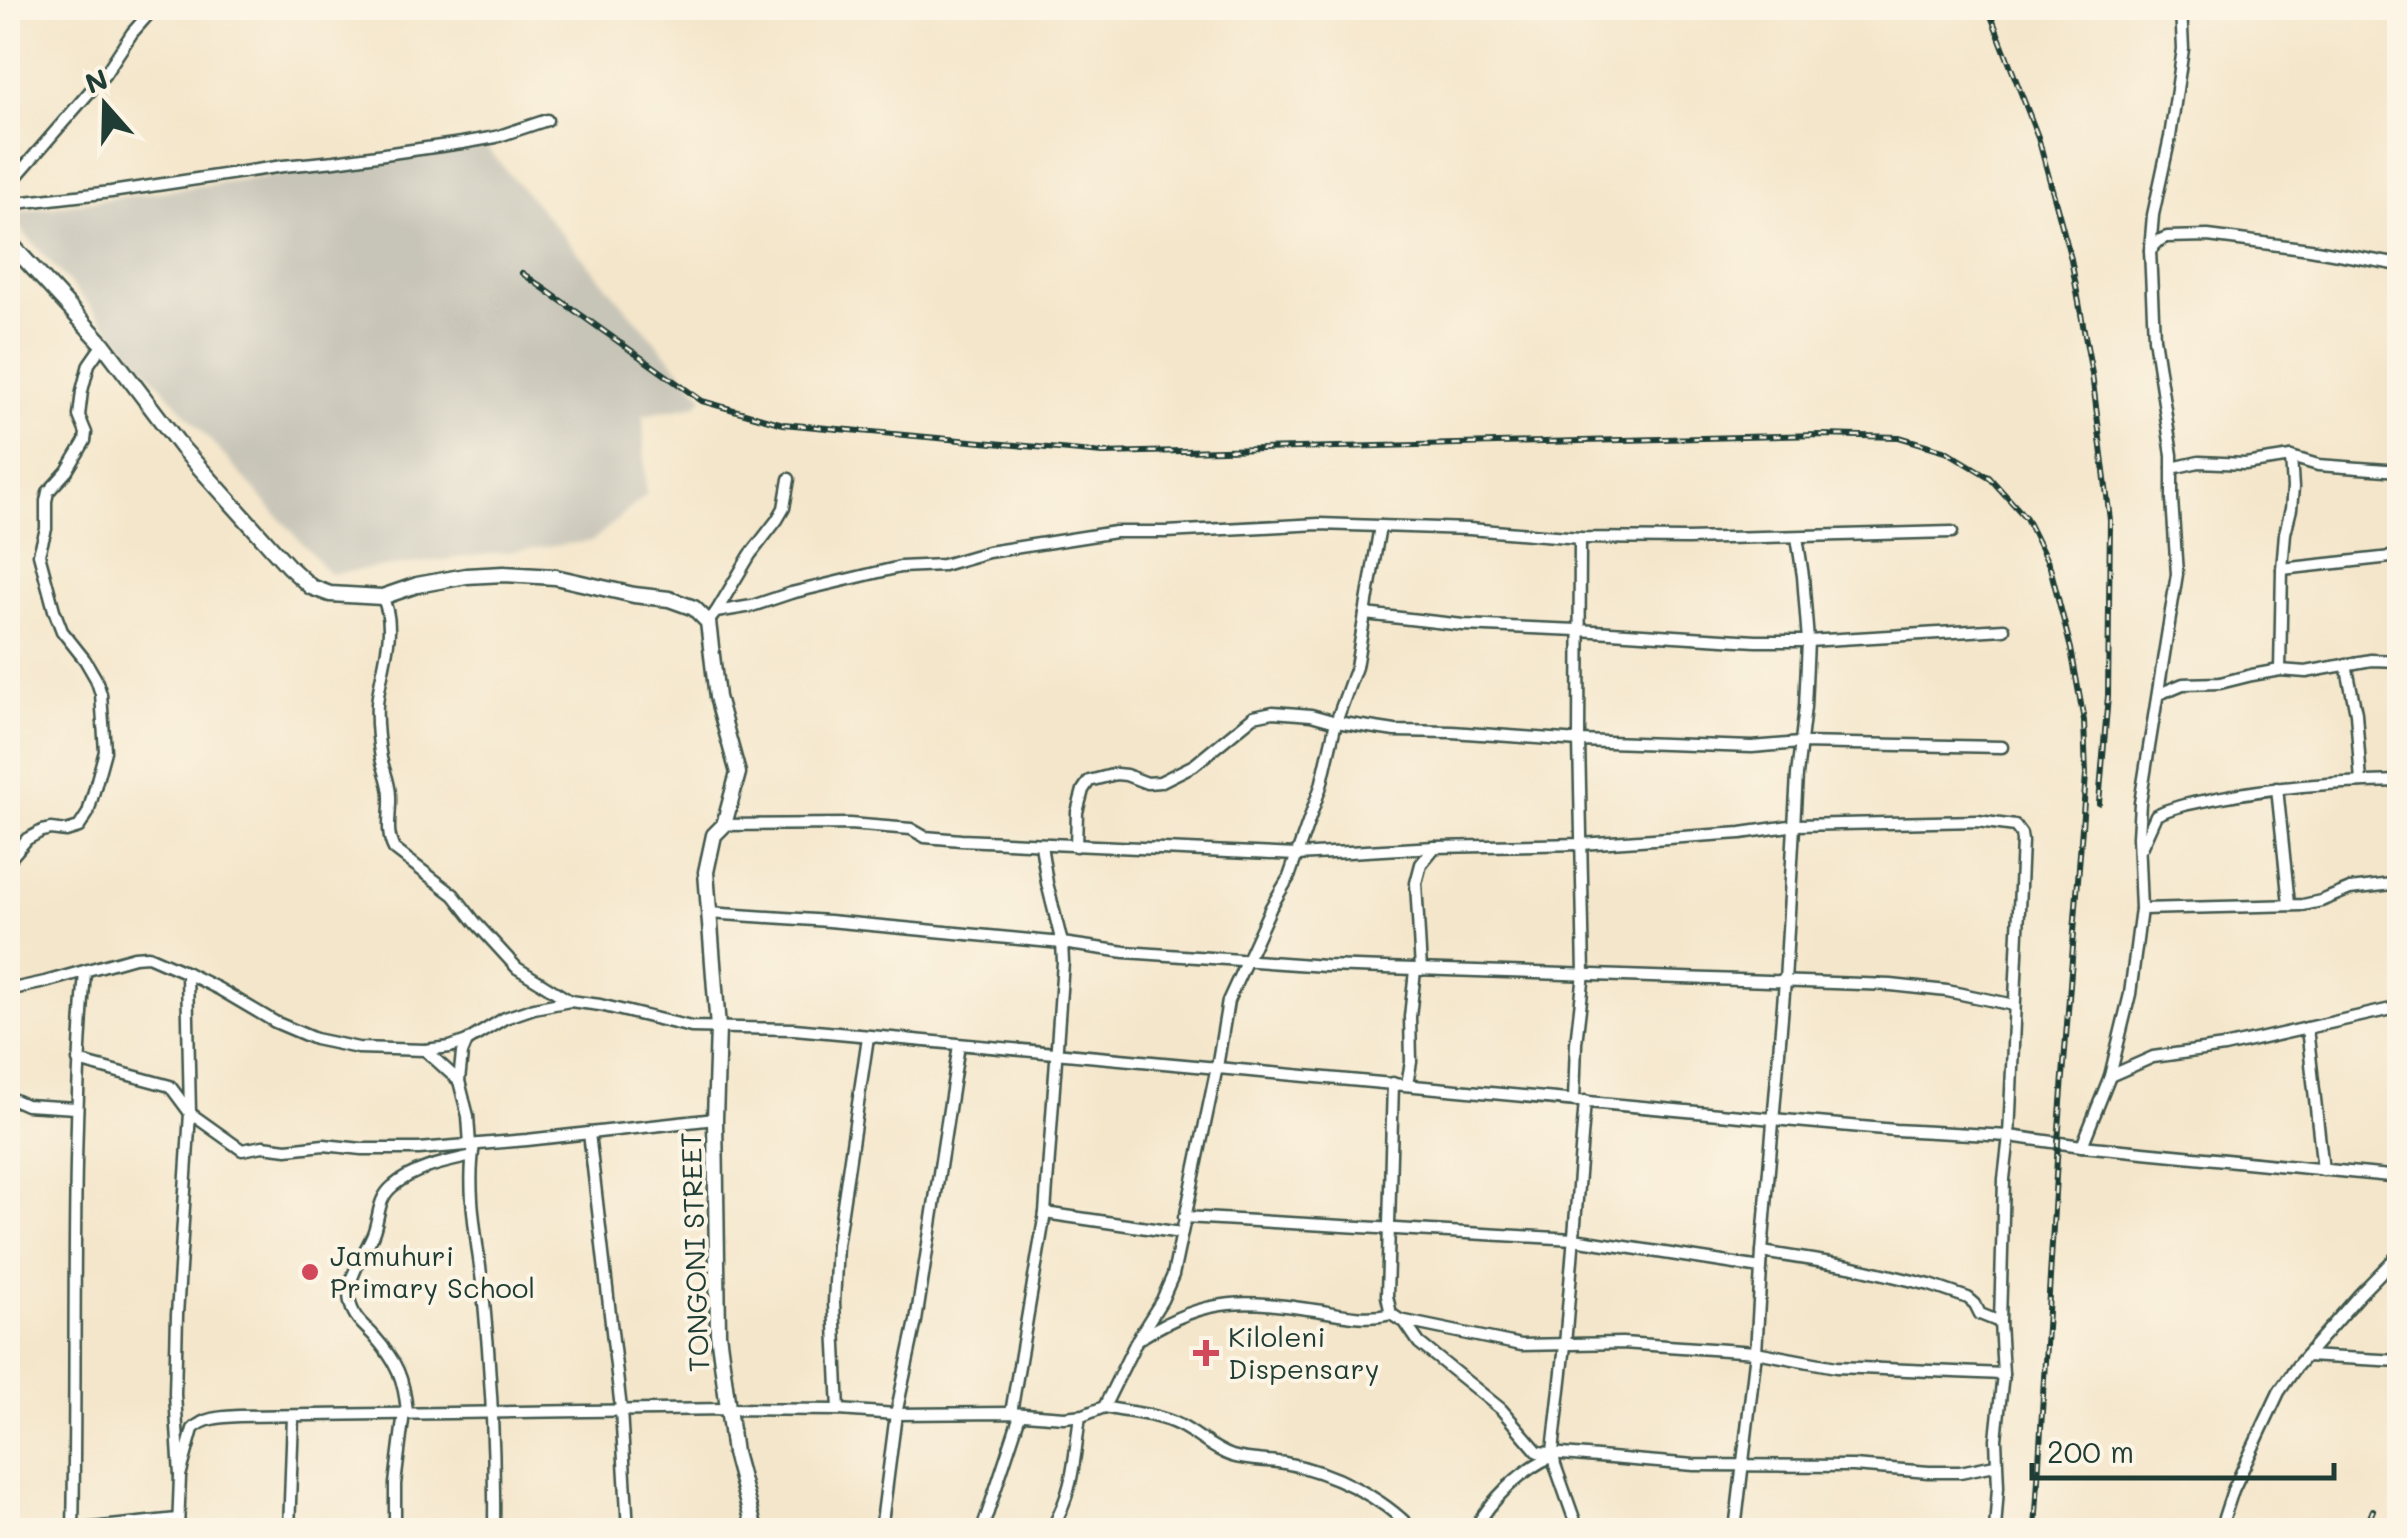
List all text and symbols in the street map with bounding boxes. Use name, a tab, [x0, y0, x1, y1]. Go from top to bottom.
north arrow	[55, 55, 155, 155]
text: N	[80, 60, 112, 101]
street label: TONGONI STREET	[672, 1131, 716, 1373]
place label: Jamuhuri Primary School	[330, 1237, 535, 1305]
marker: Jamuhuri Primary School	[299, 1261, 321, 1283]
place label: Kiloleni Dispensary	[1228, 1318, 1379, 1386]
marker: Kiloleni Dispensary	[1193, 1340, 1219, 1366]
scale bar	[2032, 1418, 2334, 1480]
text: 200 m	[2047, 1431, 2134, 1471]

